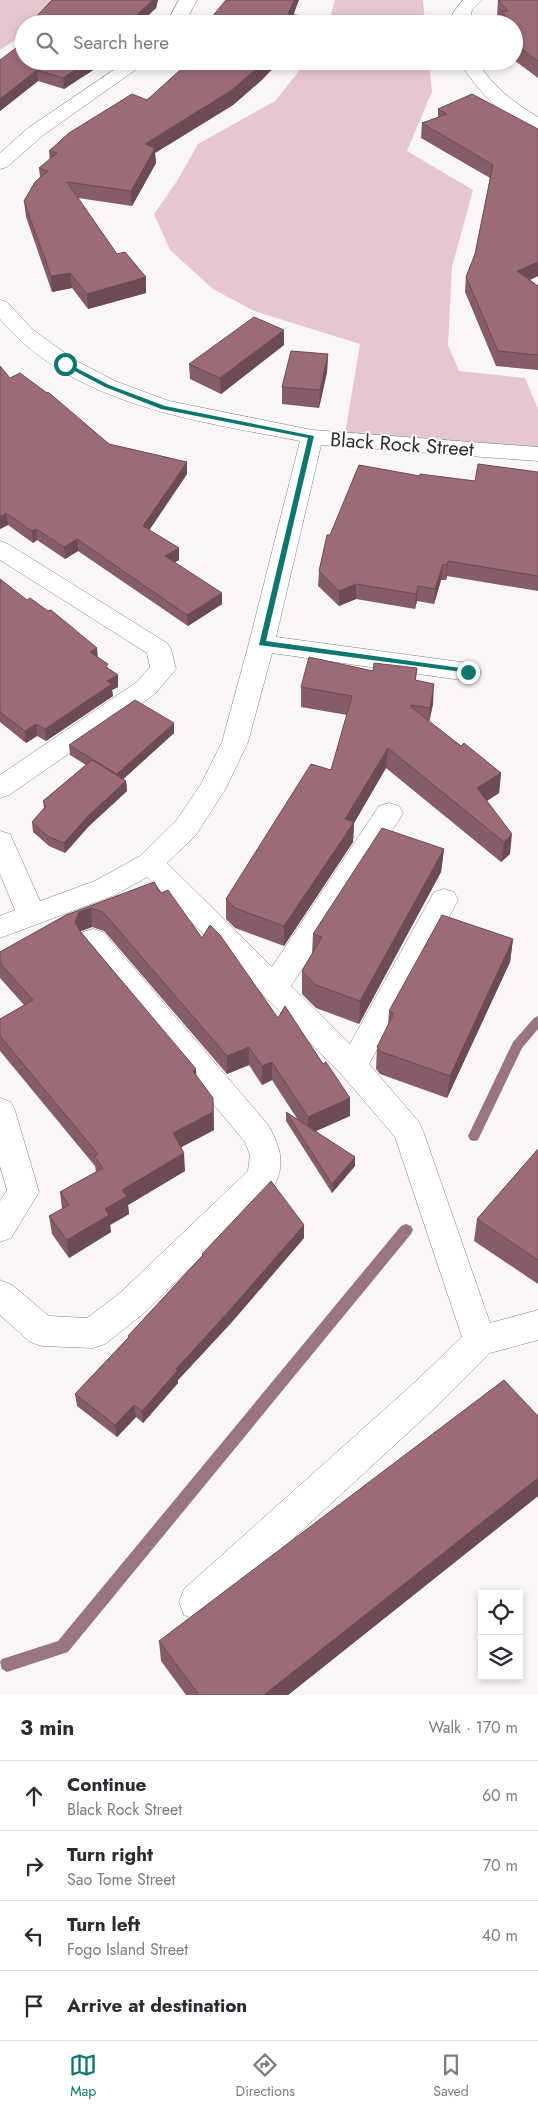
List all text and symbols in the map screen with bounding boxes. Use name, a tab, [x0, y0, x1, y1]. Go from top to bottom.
search box	[15, 15, 523, 70]
icon: search	[33, 29, 61, 57]
text: Search here	[73, 29, 169, 56]
route start	[54, 353, 77, 376]
street label: Black Rock Street	[329, 425, 475, 464]
route end	[457, 661, 480, 684]
map controls	[478, 1590, 523, 1680]
button: locate	[478, 1590, 523, 1635]
button: layers	[478, 1635, 523, 1680]
text: 3 min	[20, 1713, 74, 1743]
text: Walk · 170 m	[428, 1716, 518, 1739]
text: Continue	[67, 1771, 146, 1798]
icon: ahead	[20, 1782, 48, 1810]
text: 60 m	[482, 1784, 518, 1807]
text: Black Rock Street	[67, 1798, 182, 1821]
text: Turn right	[67, 1841, 153, 1868]
icon: right	[20, 1852, 48, 1880]
text: 70 m	[483, 1854, 518, 1877]
text: Sao Tome Street	[67, 1868, 175, 1891]
text: Turn left	[67, 1911, 140, 1938]
icon: left	[20, 1922, 48, 1950]
text: 40 m	[482, 1924, 518, 1947]
text: Fogo Island Street	[67, 1938, 188, 1961]
icon: arrive	[20, 1992, 48, 2020]
text: Arrive at destination	[67, 1992, 247, 2019]
tab: Map	[69, 2051, 97, 2101]
tab: Directions	[236, 2051, 295, 2101]
tab: Saved	[433, 2051, 469, 2101]

